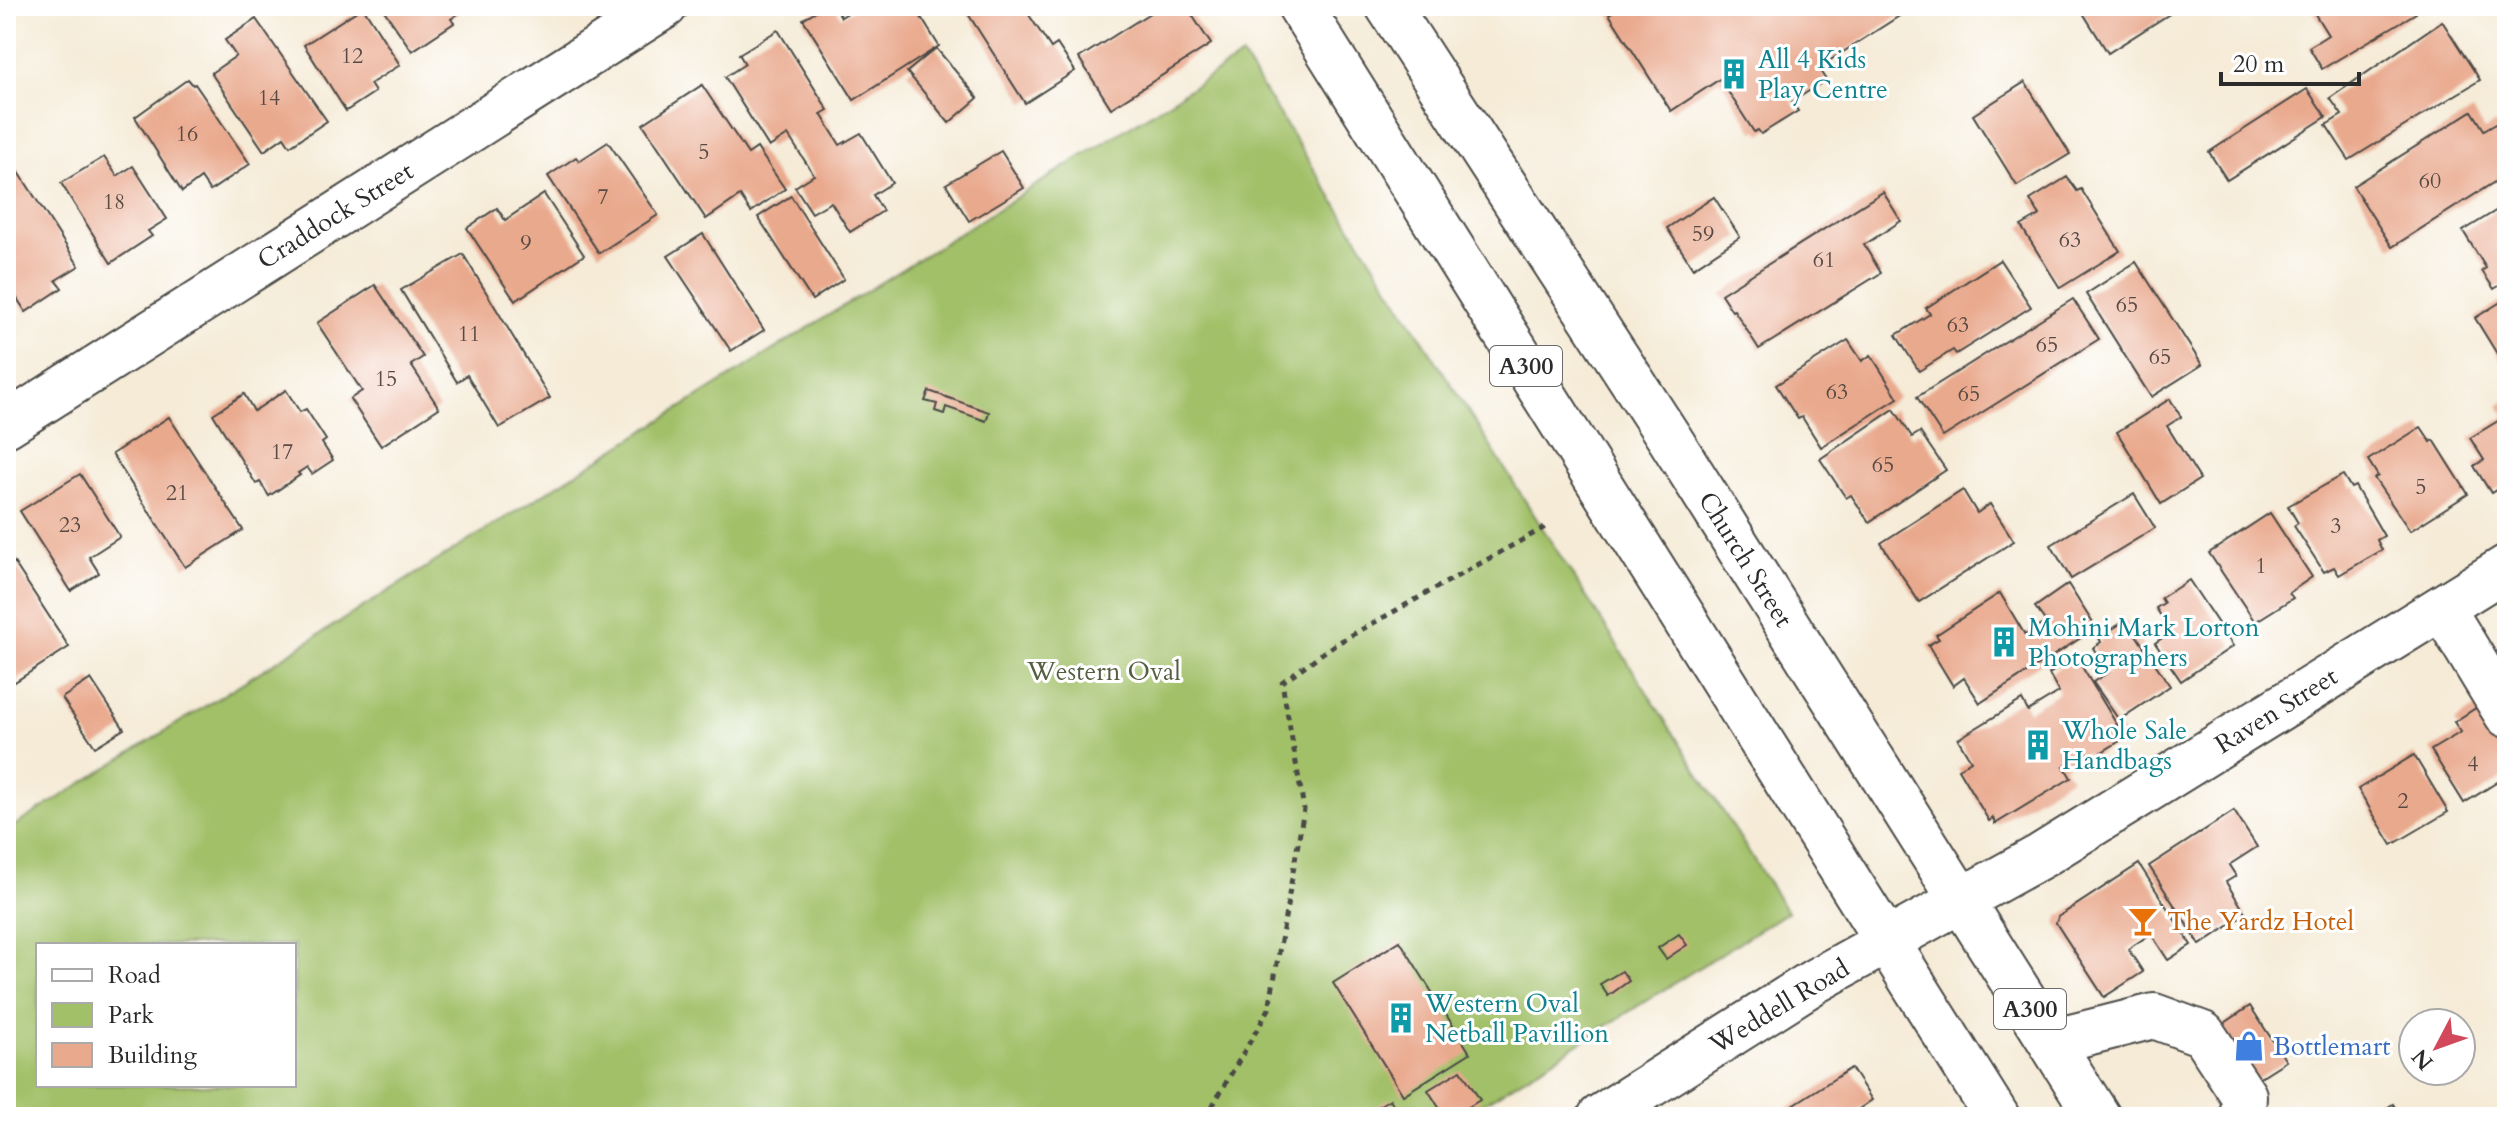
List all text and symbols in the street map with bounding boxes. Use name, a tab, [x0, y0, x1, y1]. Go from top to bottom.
scale bar	[2221, 36, 2359, 86]
house number: 12	[341, 41, 363, 71]
place label: All 4 Kids Play Centre	[1758, 42, 1888, 107]
text: 20 m	[2233, 48, 2285, 81]
building icon: All 4 Kids Play Centre	[1717, 57, 1751, 91]
house number: 14	[258, 83, 280, 113]
house number: 16	[176, 119, 198, 149]
house number: 5	[698, 137, 710, 167]
street label: Craddock Street	[251, 154, 420, 277]
house number: 60	[2419, 166, 2441, 196]
house number: 7	[597, 182, 609, 212]
house number: 18	[103, 187, 125, 217]
house number: 59	[1692, 219, 1714, 249]
house number: 63	[2059, 225, 2081, 255]
house number: 9	[520, 228, 532, 258]
house number: 61	[1813, 245, 1835, 275]
house number: 65	[2116, 290, 2138, 320]
house number: 63	[1947, 310, 1969, 340]
house number: 11	[458, 319, 480, 349]
house number: 65	[2036, 330, 2058, 360]
house number: 65	[2149, 342, 2171, 372]
road number: A300	[1490, 346, 1562, 386]
house number: 15	[375, 364, 397, 394]
house number: 63	[1826, 377, 1848, 407]
house number: 65	[1958, 379, 1980, 409]
house number: 17	[271, 437, 293, 467]
house number: 65	[1872, 450, 1894, 480]
house number: 5	[2415, 472, 2427, 502]
house number: 21	[166, 478, 188, 508]
street label: Church Street	[1690, 485, 1801, 634]
house number: 23	[59, 510, 81, 540]
house number: 3	[2330, 511, 2342, 541]
house number: 1	[2255, 551, 2267, 581]
place label: Mohini Mark Lorton Photographers	[2028, 610, 2260, 675]
building icon: Mohini Mark Lorton Photographers	[1987, 625, 2021, 659]
park label: Western Oval	[1026, 654, 1181, 689]
street label: Raven Street	[2208, 659, 2344, 762]
place label: Whole Sale Handbags	[2061, 713, 2187, 778]
building icon: Whole Sale Handbags	[2021, 728, 2055, 762]
house number: 4	[2467, 749, 2479, 779]
house number: 2	[2397, 786, 2409, 816]
bar icon: The Yardz Hotel	[2126, 904, 2160, 938]
place label: The Yardz Hotel	[2167, 904, 2354, 939]
legend	[36, 943, 296, 1087]
street label: Weddell Road	[1702, 951, 1856, 1062]
text: Road	[108, 959, 161, 992]
place label: Western Oval Netball Pavillion	[1424, 986, 1609, 1051]
road number: A300	[1994, 989, 2066, 1029]
text: Park	[108, 999, 154, 1032]
building icon: Western Oval Netball Pavillion	[1384, 1001, 1418, 1035]
north arrow	[2397, 1007, 2477, 1087]
shop icon: Bottlemart	[2232, 1029, 2266, 1063]
place label: Bottlemart	[2273, 1029, 2391, 1064]
text: Building	[108, 1039, 198, 1072]
text: N	[2405, 1042, 2440, 1077]

